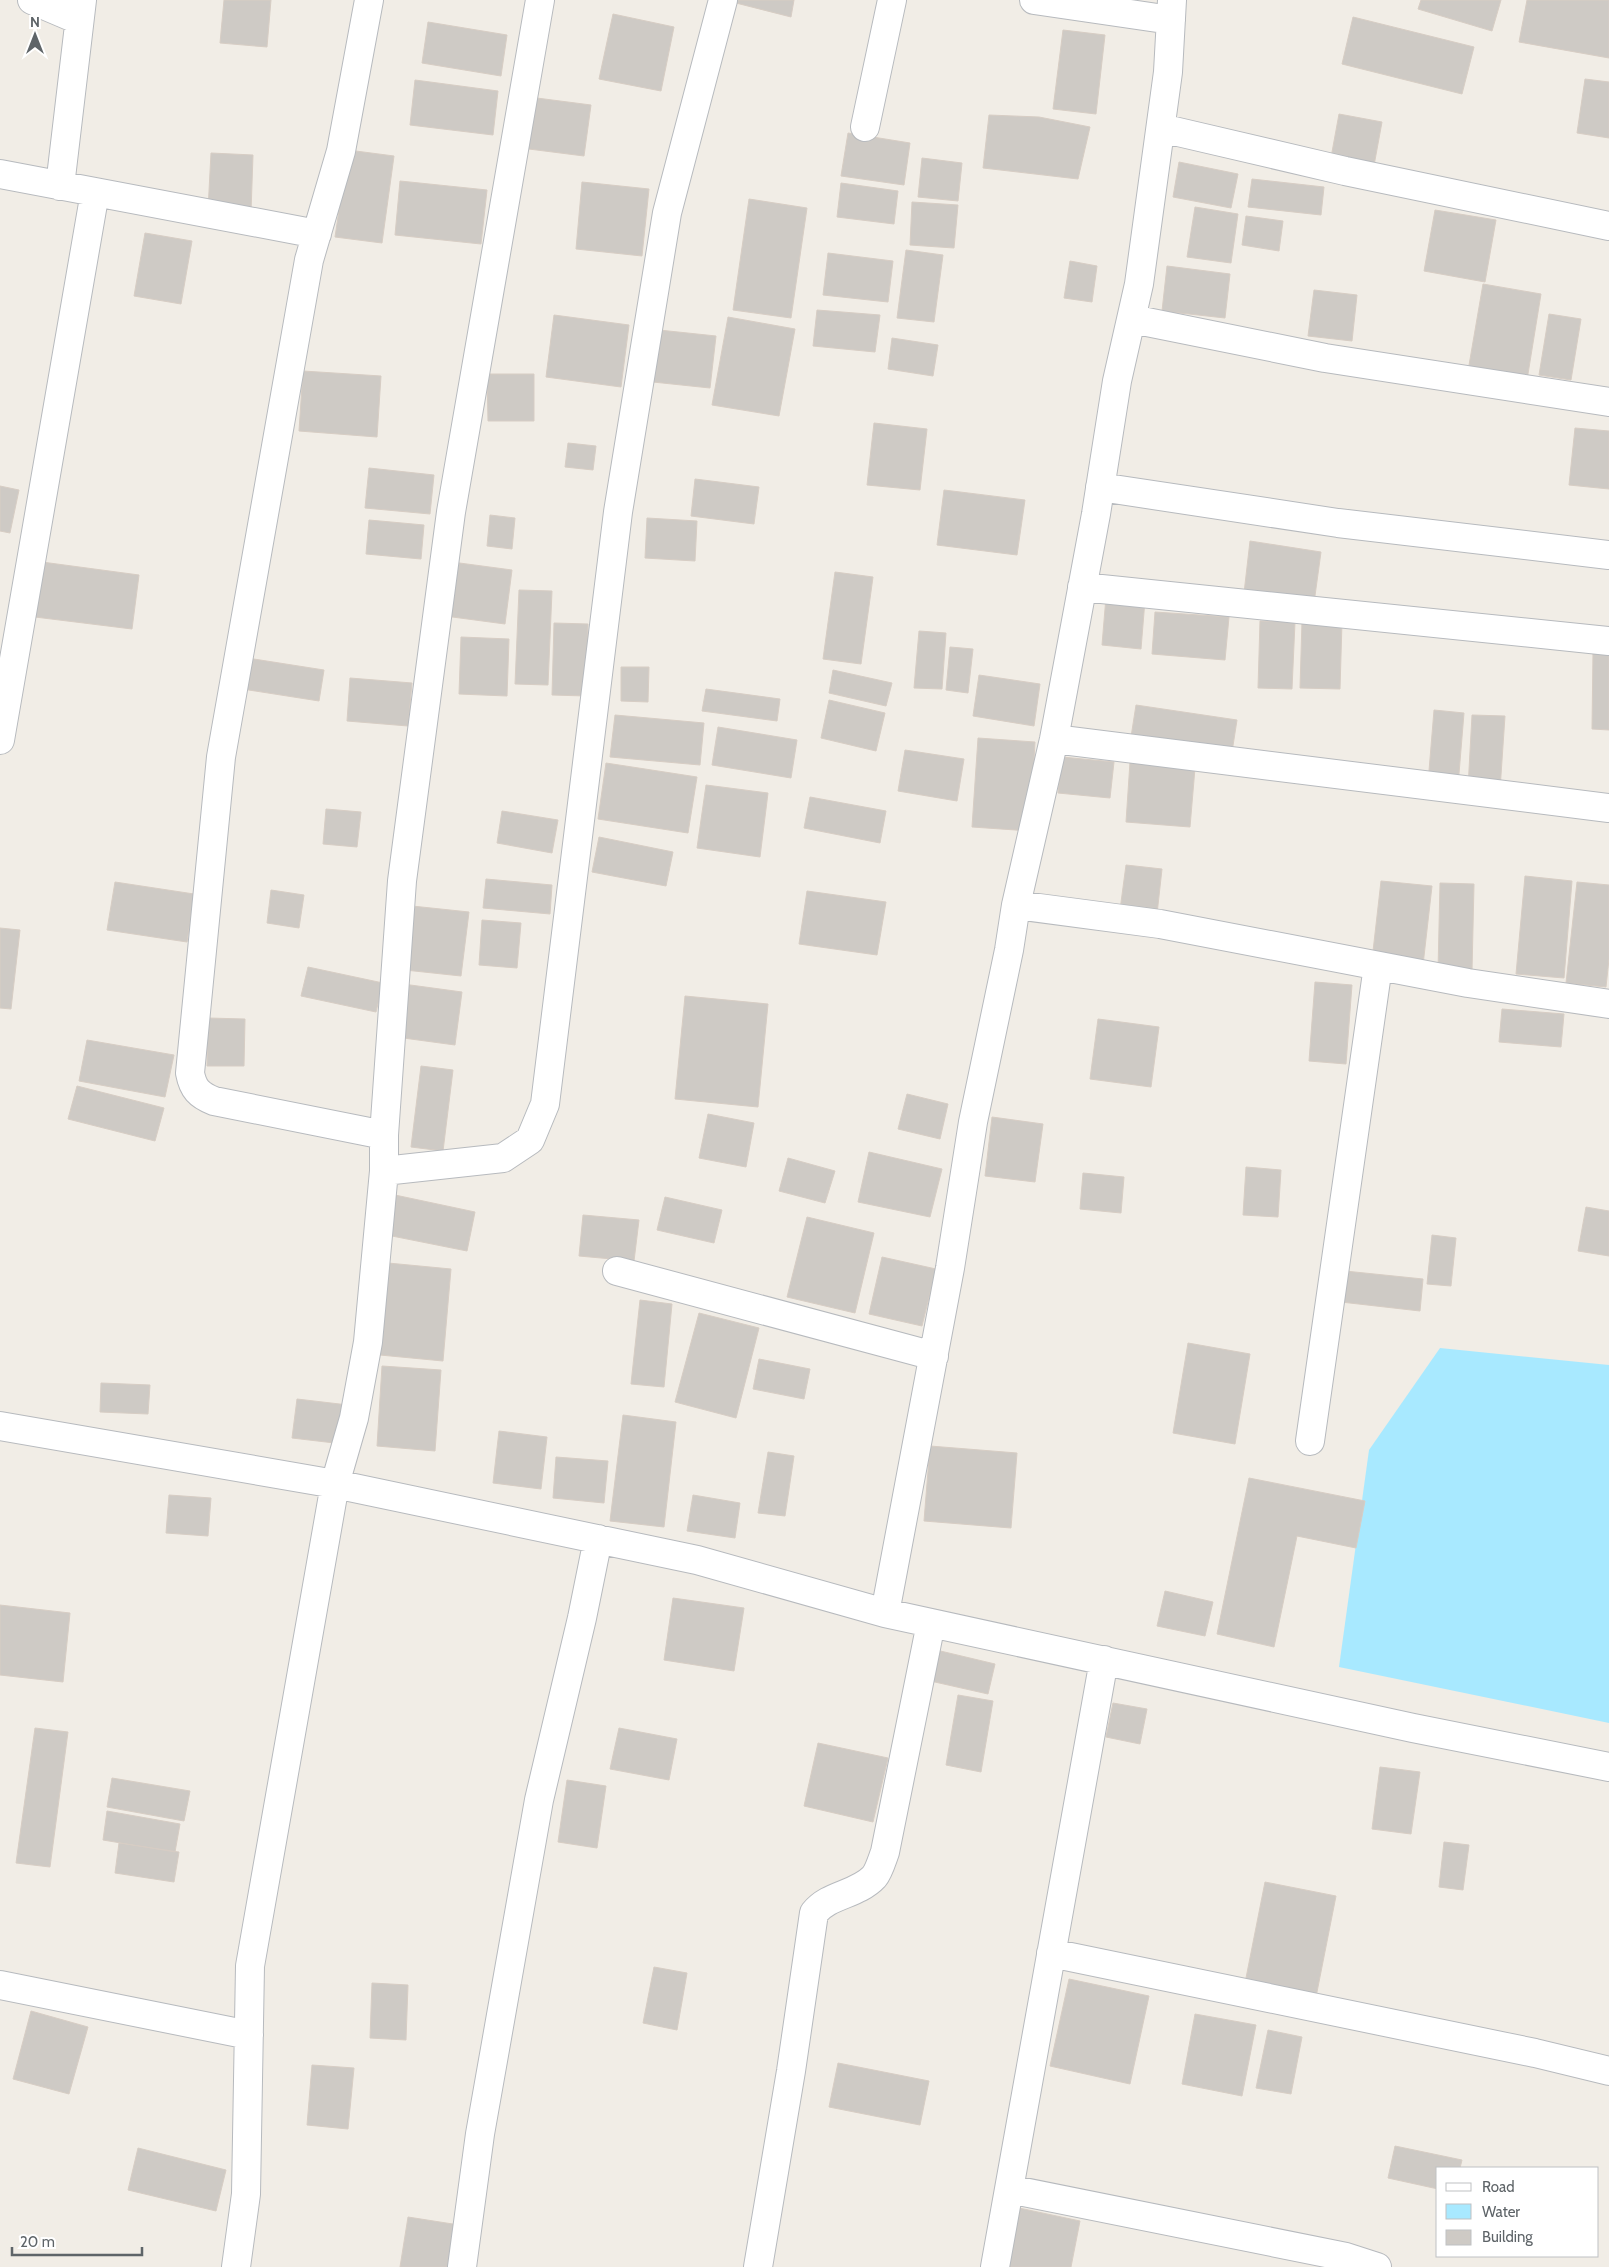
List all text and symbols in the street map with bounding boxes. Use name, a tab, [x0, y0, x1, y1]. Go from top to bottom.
north arrow	[10, 10, 60, 60]
text: N	[30, 13, 40, 31]
legend	[1436, 2167, 1599, 2257]
text: Road	[1482, 2178, 1515, 2196]
text: Water	[1482, 2203, 1520, 2221]
scale bar	[12, 2224, 142, 2256]
text: Building	[1482, 2228, 1533, 2246]
text: 20 m	[20, 2233, 55, 2251]

